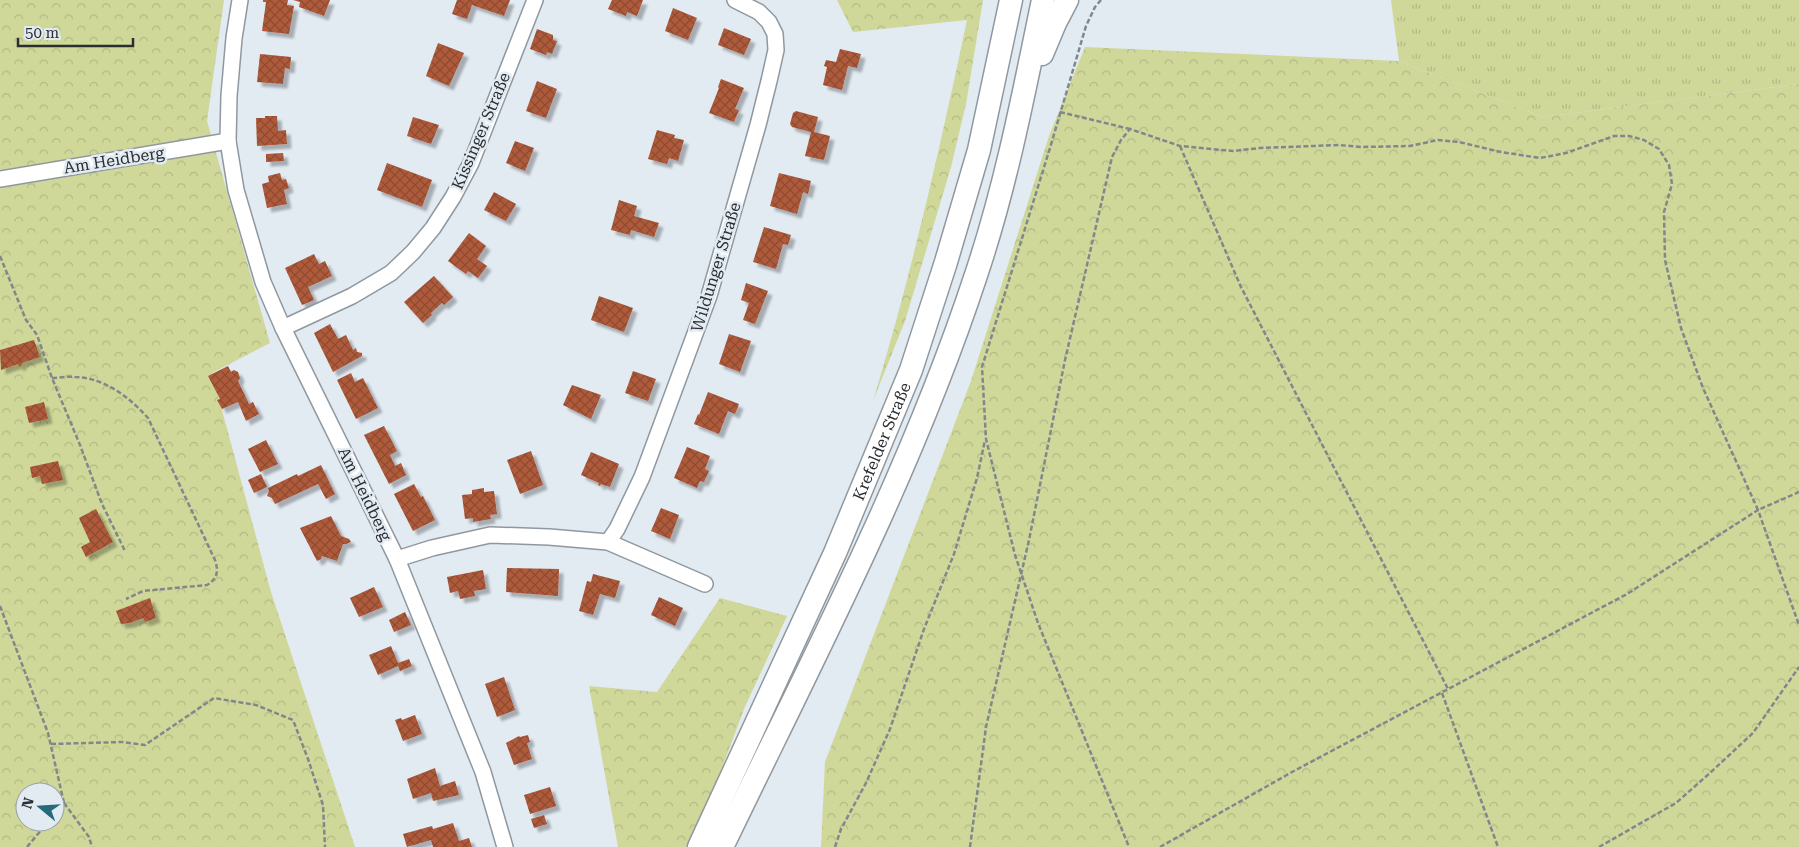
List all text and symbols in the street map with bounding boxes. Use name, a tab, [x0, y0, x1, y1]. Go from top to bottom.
scale bar	[18, 15, 132, 47]
text: 50 m	[25, 24, 60, 42]
street label: Kissinger Straße	[448, 69, 514, 192]
street label: Am Heidberg	[62, 143, 167, 177]
street label: Wildunger Straße	[687, 200, 745, 334]
street label: Krefelder Straße	[848, 379, 914, 503]
street label: Am Heidberg	[334, 444, 396, 545]
north arrow	[15, 782, 65, 832]
text: N	[18, 795, 37, 811]

